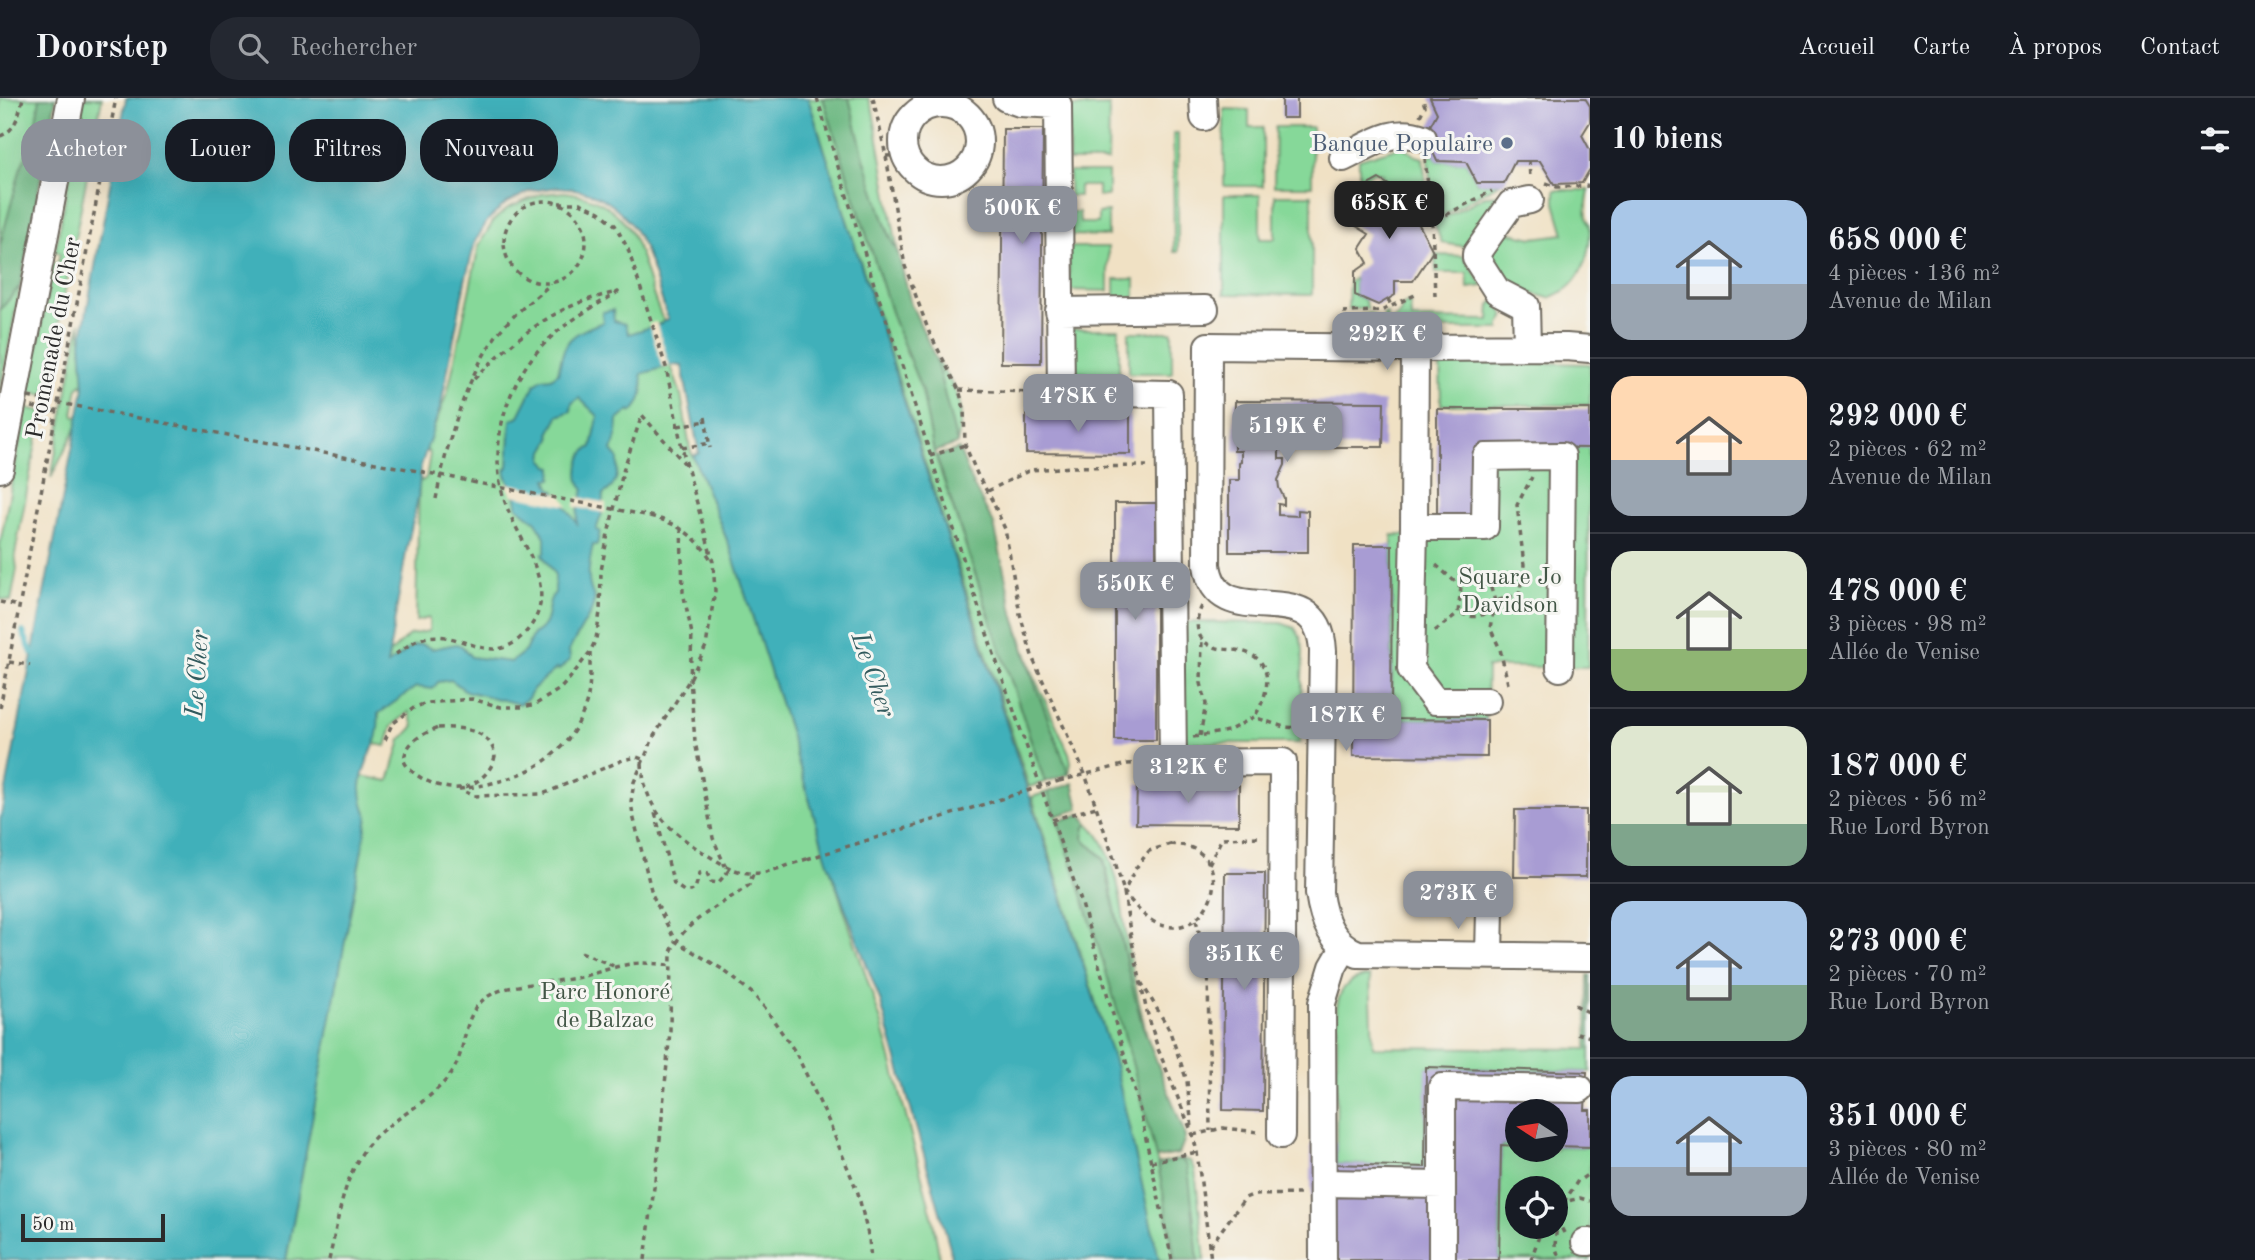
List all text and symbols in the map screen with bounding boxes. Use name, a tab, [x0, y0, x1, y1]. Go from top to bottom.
search box	[210, 17, 700, 80]
icon: search	[234, 29, 272, 67]
text: Doorstep	[35, 32, 168, 65]
text: Rechercher	[290, 35, 417, 61]
text: Accueil	[1799, 36, 1875, 60]
text: Carte	[1913, 36, 1970, 60]
text: À propos	[2008, 36, 2102, 60]
text: Contact	[2140, 36, 2220, 60]
chip: Acheter	[21, 119, 151, 182]
chip: Louer	[165, 119, 275, 182]
chip: Filtres	[289, 119, 406, 182]
chip: Nouveau	[420, 119, 558, 182]
icon: filters	[2196, 121, 2234, 159]
text: 10 biens	[1611, 125, 1723, 155]
place label: Banque Populaire	[1311, 133, 1493, 157]
marker: Banque Populaire	[1499, 135, 1515, 151]
pin: 658K €	[1332, 181, 1446, 241]
pin: 500K €	[965, 186, 1079, 246]
text: 658K €	[1350, 192, 1428, 215]
text: 500K €	[983, 197, 1061, 220]
text: 658 000 €	[1828, 226, 1967, 256]
icon: home	[1667, 228, 1751, 312]
street label: Promenade du Cher	[24, 235, 86, 441]
text: 4 pièces · 136 m²	[1828, 262, 2000, 285]
text: Avenue de Milan	[1828, 290, 1992, 313]
pin: 292K €	[1330, 313, 1444, 372]
text: 292K €	[1348, 323, 1426, 346]
pin: 478K €	[1021, 374, 1135, 434]
text: 478K €	[1039, 385, 1117, 408]
text: 292 000 €	[1828, 402, 1967, 432]
pin: 519K €	[1230, 404, 1344, 464]
icon: home	[1667, 404, 1751, 488]
text: 519K €	[1248, 415, 1326, 438]
text: 2 pièces · 62 m²	[1828, 438, 1987, 461]
text: Avenue de Milan	[1828, 466, 1992, 489]
pin: 550K €	[1078, 562, 1192, 622]
park label: Square Jo Davidson	[1458, 566, 1562, 618]
text: 550K €	[1096, 573, 1174, 596]
text: 478 000 €	[1828, 577, 1967, 607]
icon: home	[1667, 579, 1751, 663]
text: 3 pièces · 98 m²	[1828, 613, 1987, 636]
water label: Le Cher	[182, 628, 214, 720]
water label: Le Cher	[845, 628, 899, 721]
text: Allée de Venise	[1828, 641, 1980, 664]
pin: 187K €	[1289, 694, 1403, 753]
text: 187K €	[1307, 704, 1385, 727]
pin: 312K €	[1131, 746, 1245, 805]
text: 187 000 €	[1828, 752, 1967, 782]
icon: home	[1667, 754, 1751, 838]
text: 312K €	[1149, 756, 1227, 779]
text: 2 pièces · 56 m²	[1828, 788, 1987, 811]
text: Rue Lord Byron	[1828, 816, 1990, 839]
pin: 273K €	[1401, 872, 1515, 931]
text: 273K €	[1419, 882, 1497, 905]
text: 273 000 €	[1828, 927, 1967, 957]
icon: home	[1667, 929, 1751, 1013]
pin: 351K €	[1187, 932, 1301, 992]
text: 351K €	[1205, 943, 1283, 966]
text: 2 pièces · 70 m²	[1828, 963, 1987, 986]
park label: Parc Honoré de Balzac	[540, 981, 670, 1033]
text: Rue Lord Byron	[1828, 991, 1990, 1014]
north arrow	[1505, 1099, 1568, 1162]
map controls	[1505, 1099, 1568, 1239]
text: 351 000 €	[1828, 1102, 1967, 1132]
icon: home	[1667, 1104, 1751, 1188]
text: 3 pièces · 80 m²	[1828, 1138, 1987, 1161]
text: Allée de Venise	[1828, 1166, 1980, 1189]
button: locate	[1505, 1176, 1568, 1239]
scale bar	[21, 1211, 164, 1243]
text: 50 m	[32, 1216, 74, 1235]

